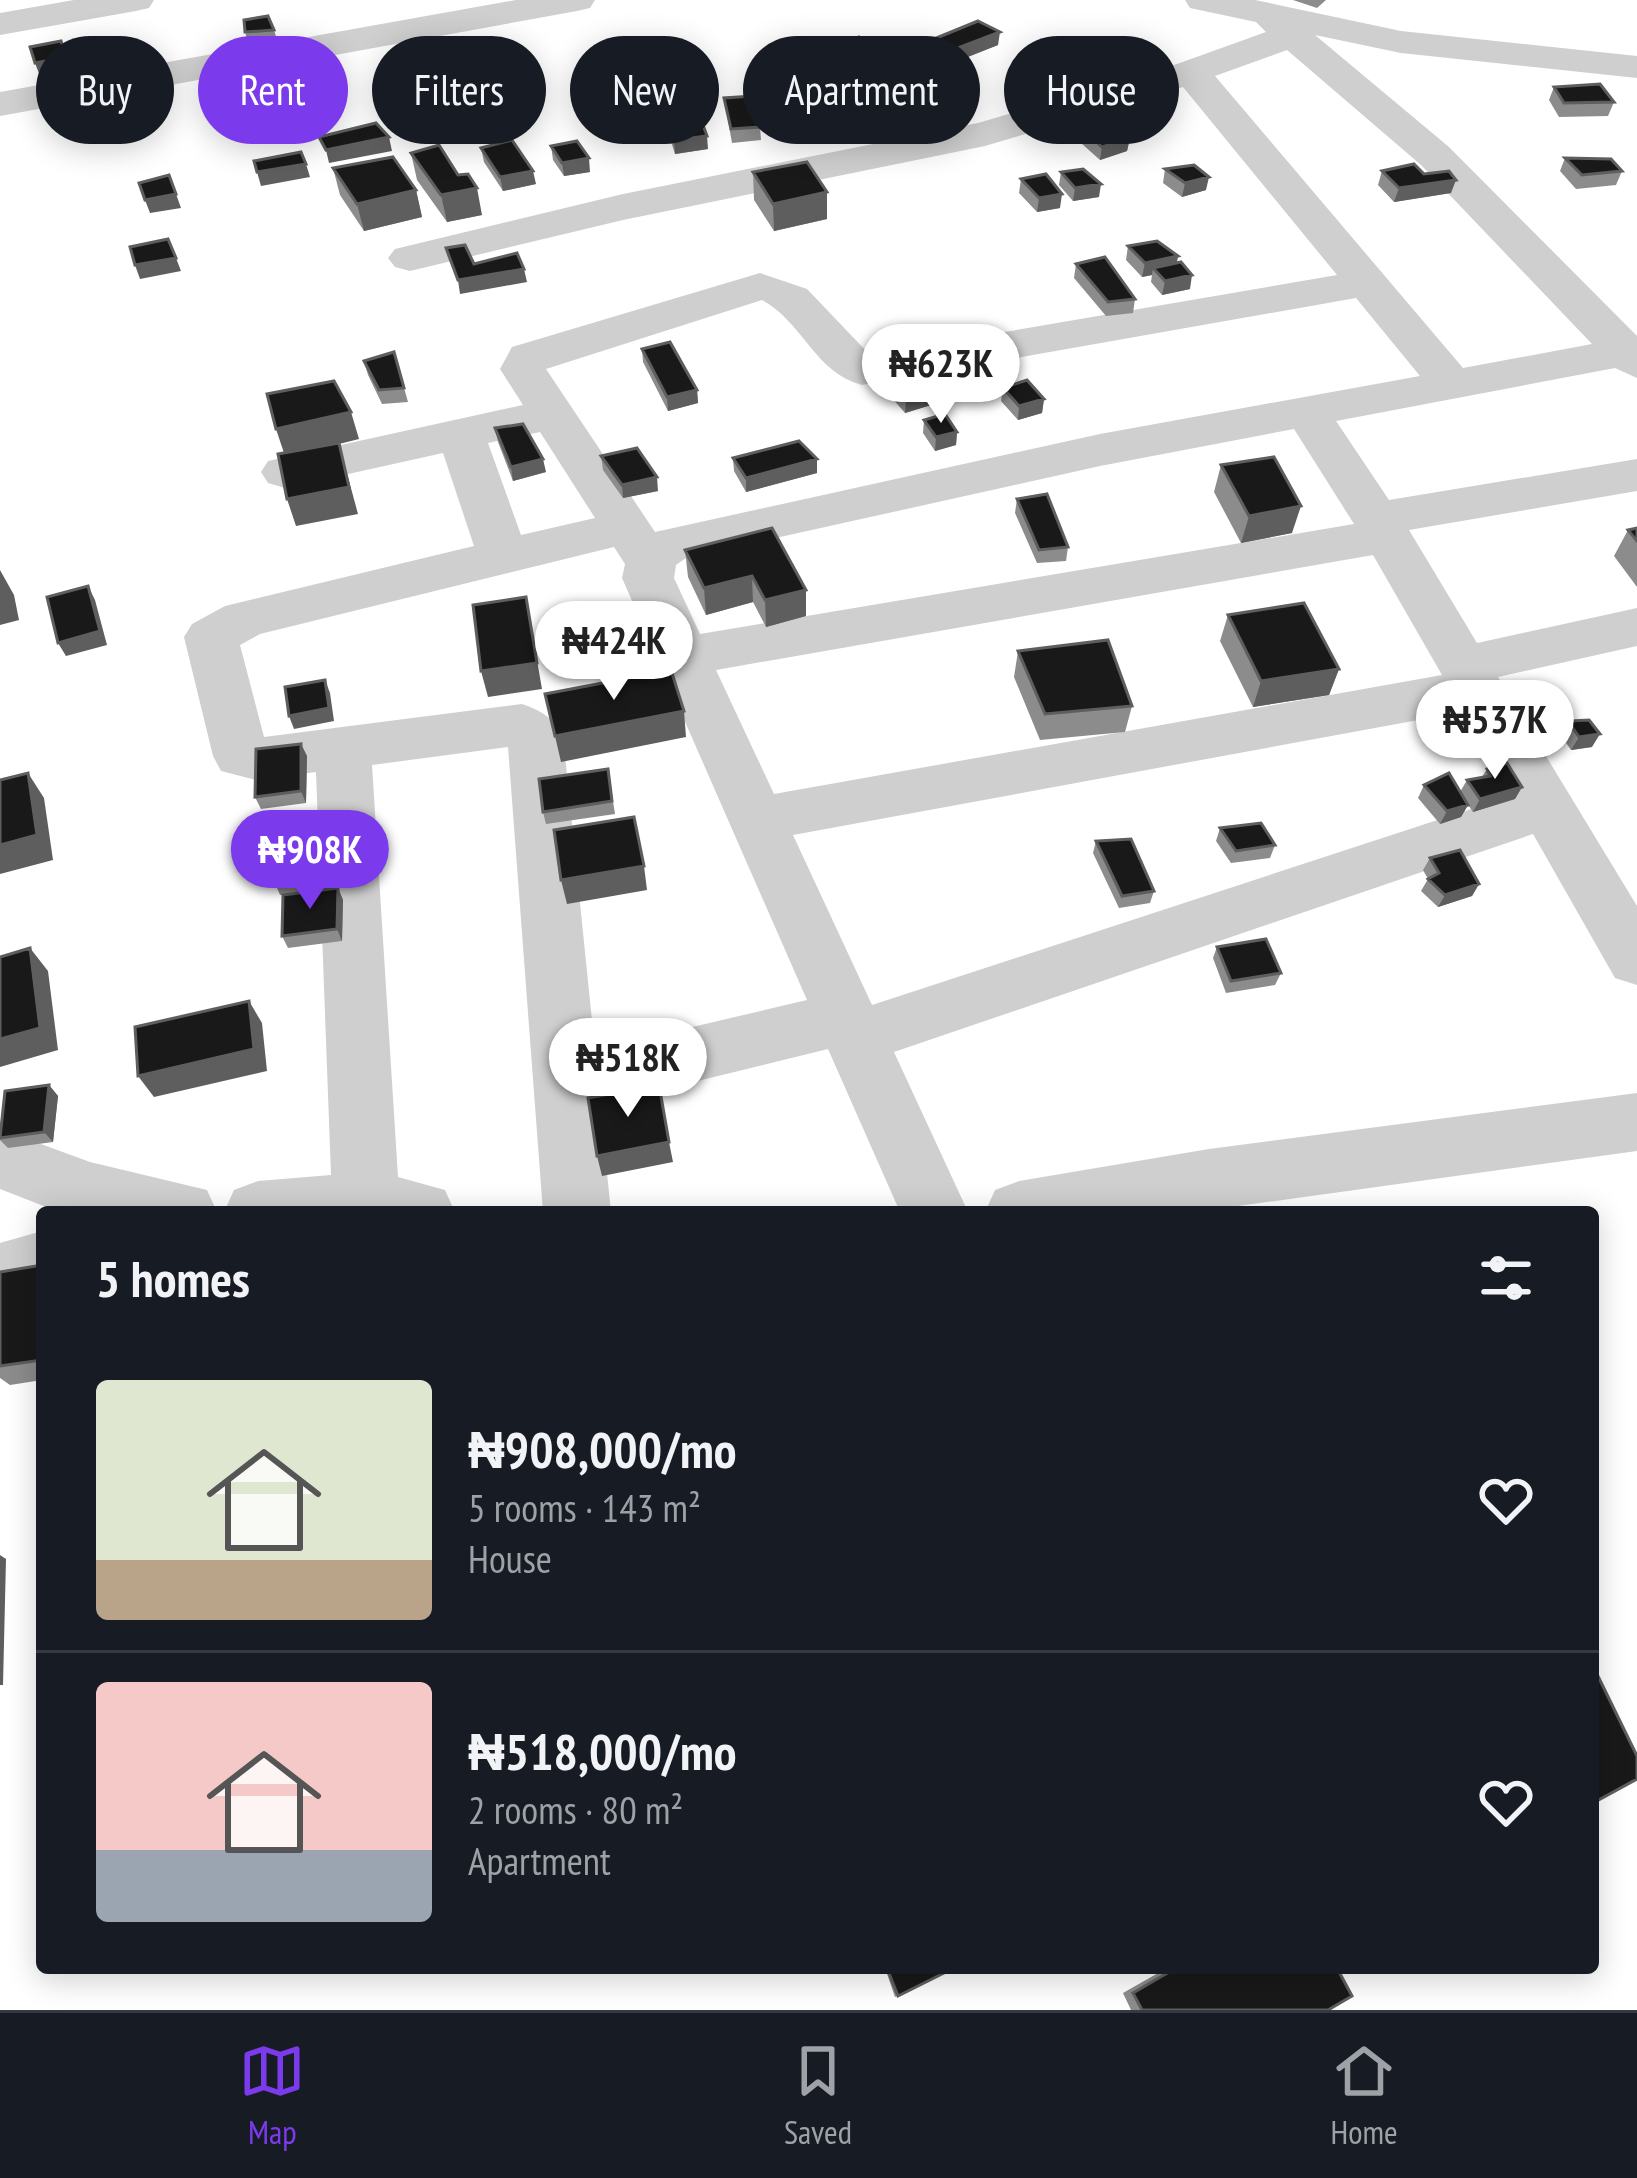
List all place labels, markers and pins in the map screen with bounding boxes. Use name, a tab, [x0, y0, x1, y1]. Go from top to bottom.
pin: ₦623K	[857, 324, 1025, 426]
pin: ₦424K	[530, 601, 698, 703]
pin: ₦537K	[1411, 680, 1579, 782]
pin: ₦908K	[226, 810, 394, 912]
pin: ₦518K	[544, 1018, 712, 1120]

